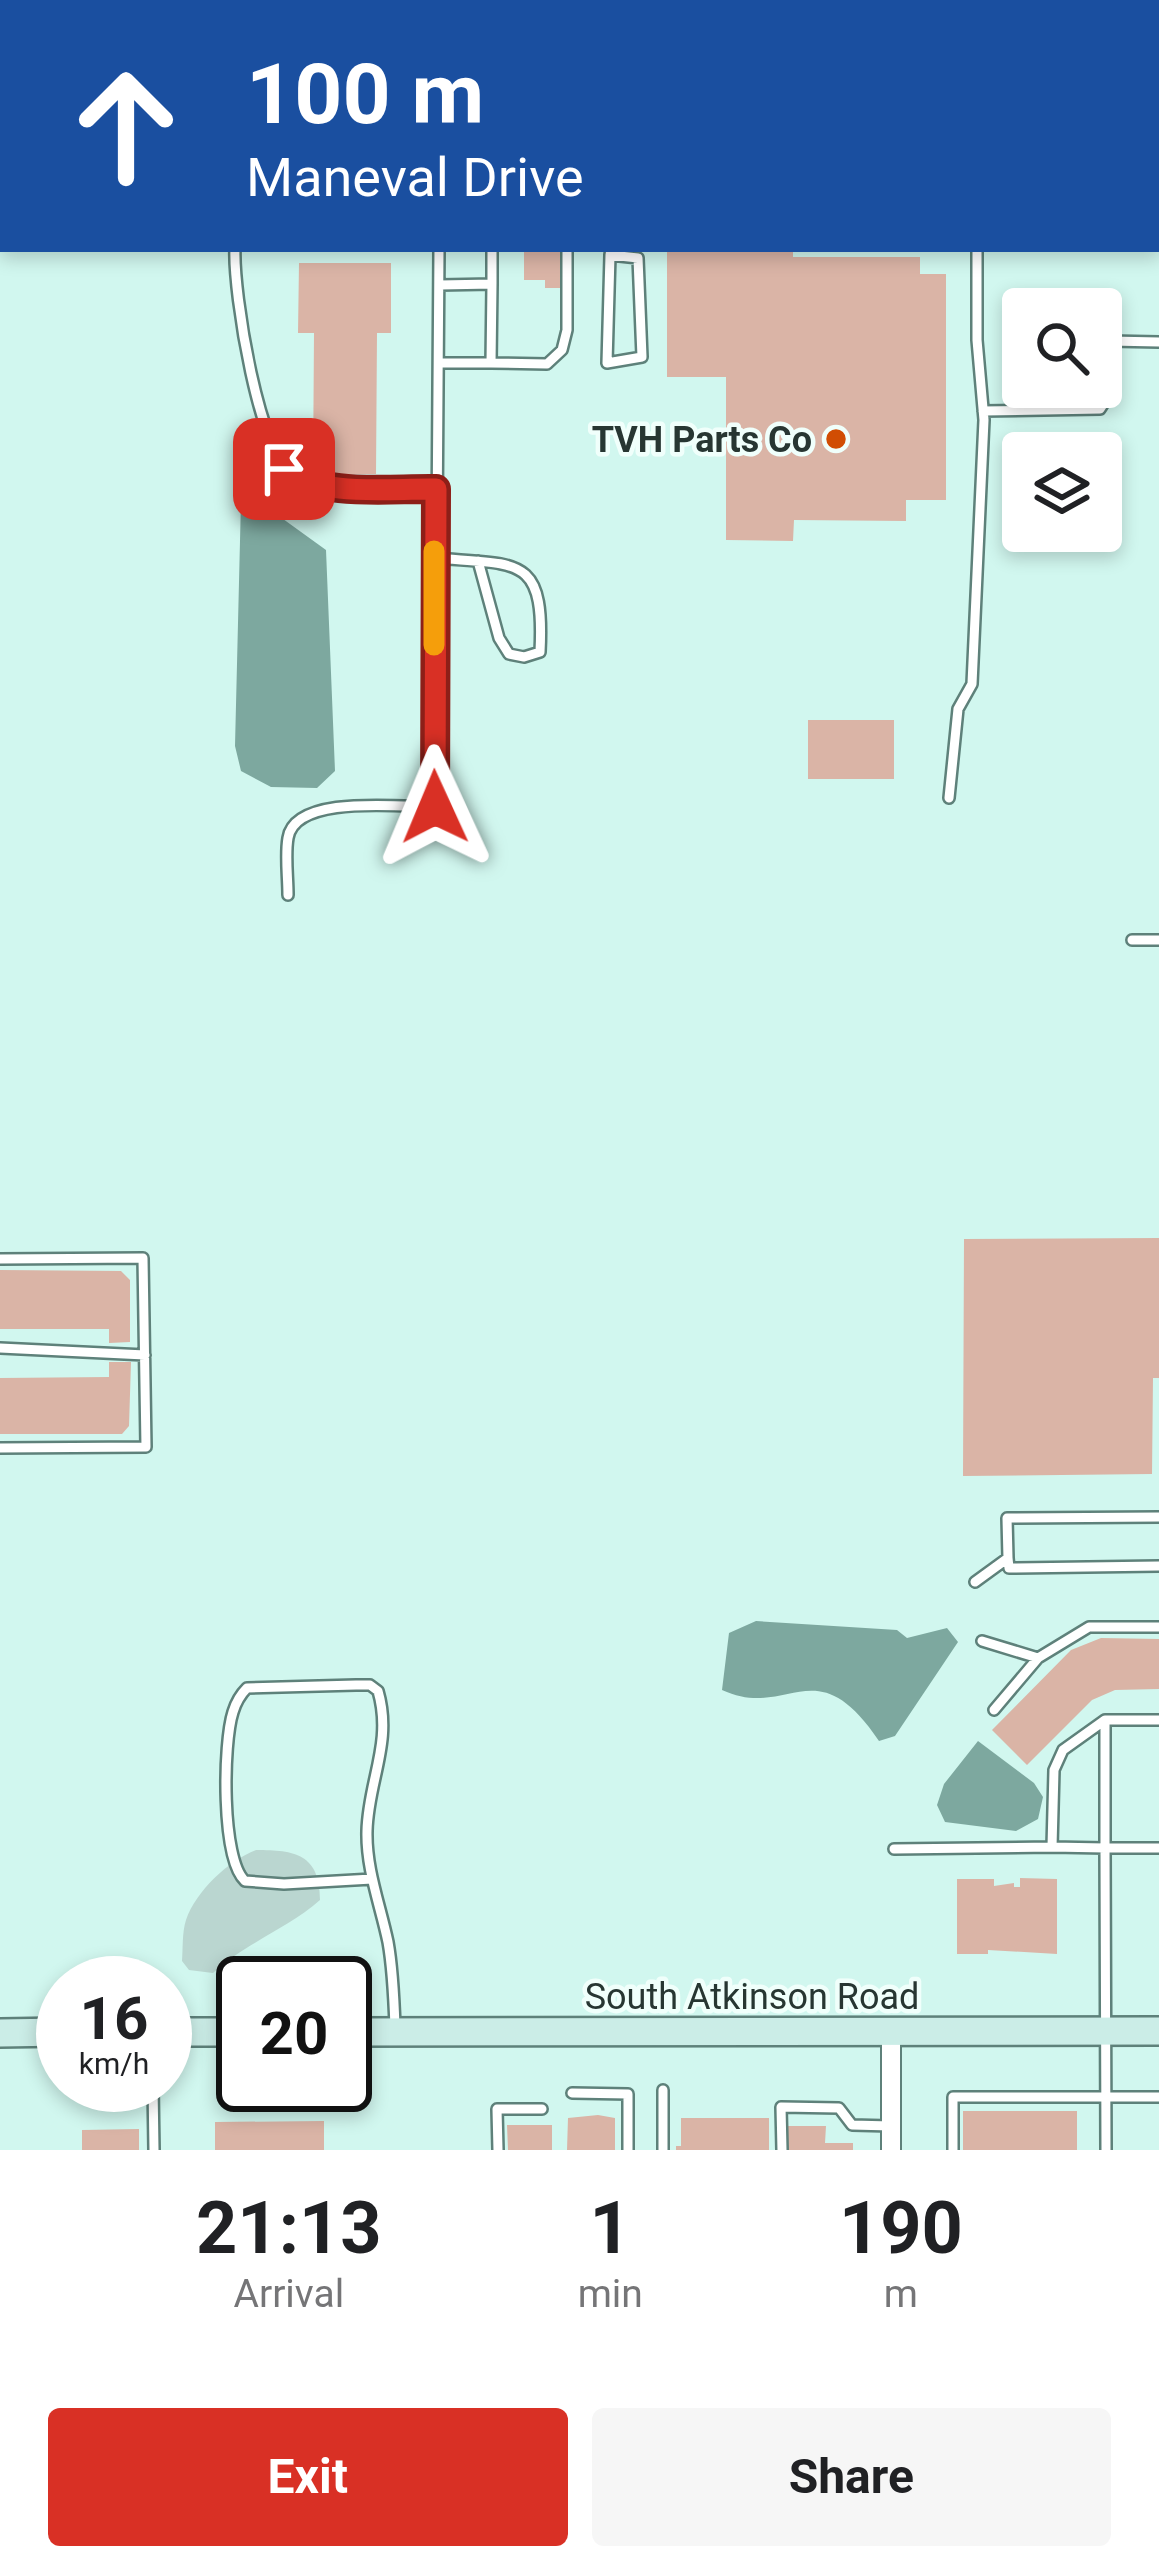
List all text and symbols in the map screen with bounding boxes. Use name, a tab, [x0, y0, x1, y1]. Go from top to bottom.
text: 100 m	[246, 45, 484, 144]
icon: ahead	[48, 48, 204, 204]
text: Maneval Drive	[246, 146, 584, 209]
map controls	[1002, 288, 1122, 552]
button: search	[1002, 288, 1122, 408]
pin	[233, 418, 335, 520]
place label: TVH Parts Co	[592, 419, 812, 461]
marker: TVH Parts Co	[823, 426, 849, 452]
button: layers	[1002, 432, 1122, 552]
icon: arrive	[251, 436, 317, 502]
position arrow	[372, 744, 498, 870]
speed limit sign: 20	[216, 1956, 372, 2112]
street label: South Atkinson Road	[585, 1976, 919, 2018]
text: 16	[80, 1983, 148, 2054]
text: km/h	[79, 2046, 149, 2081]
text: 21:13	[196, 2186, 382, 2271]
text: 1	[590, 2186, 631, 2271]
text: 190	[839, 2186, 963, 2271]
text: Arrival	[233, 2271, 344, 2317]
text: min	[578, 2271, 643, 2317]
text: m	[884, 2271, 918, 2317]
button: Exit	[48, 2408, 568, 2546]
button: Share	[592, 2408, 1111, 2546]

